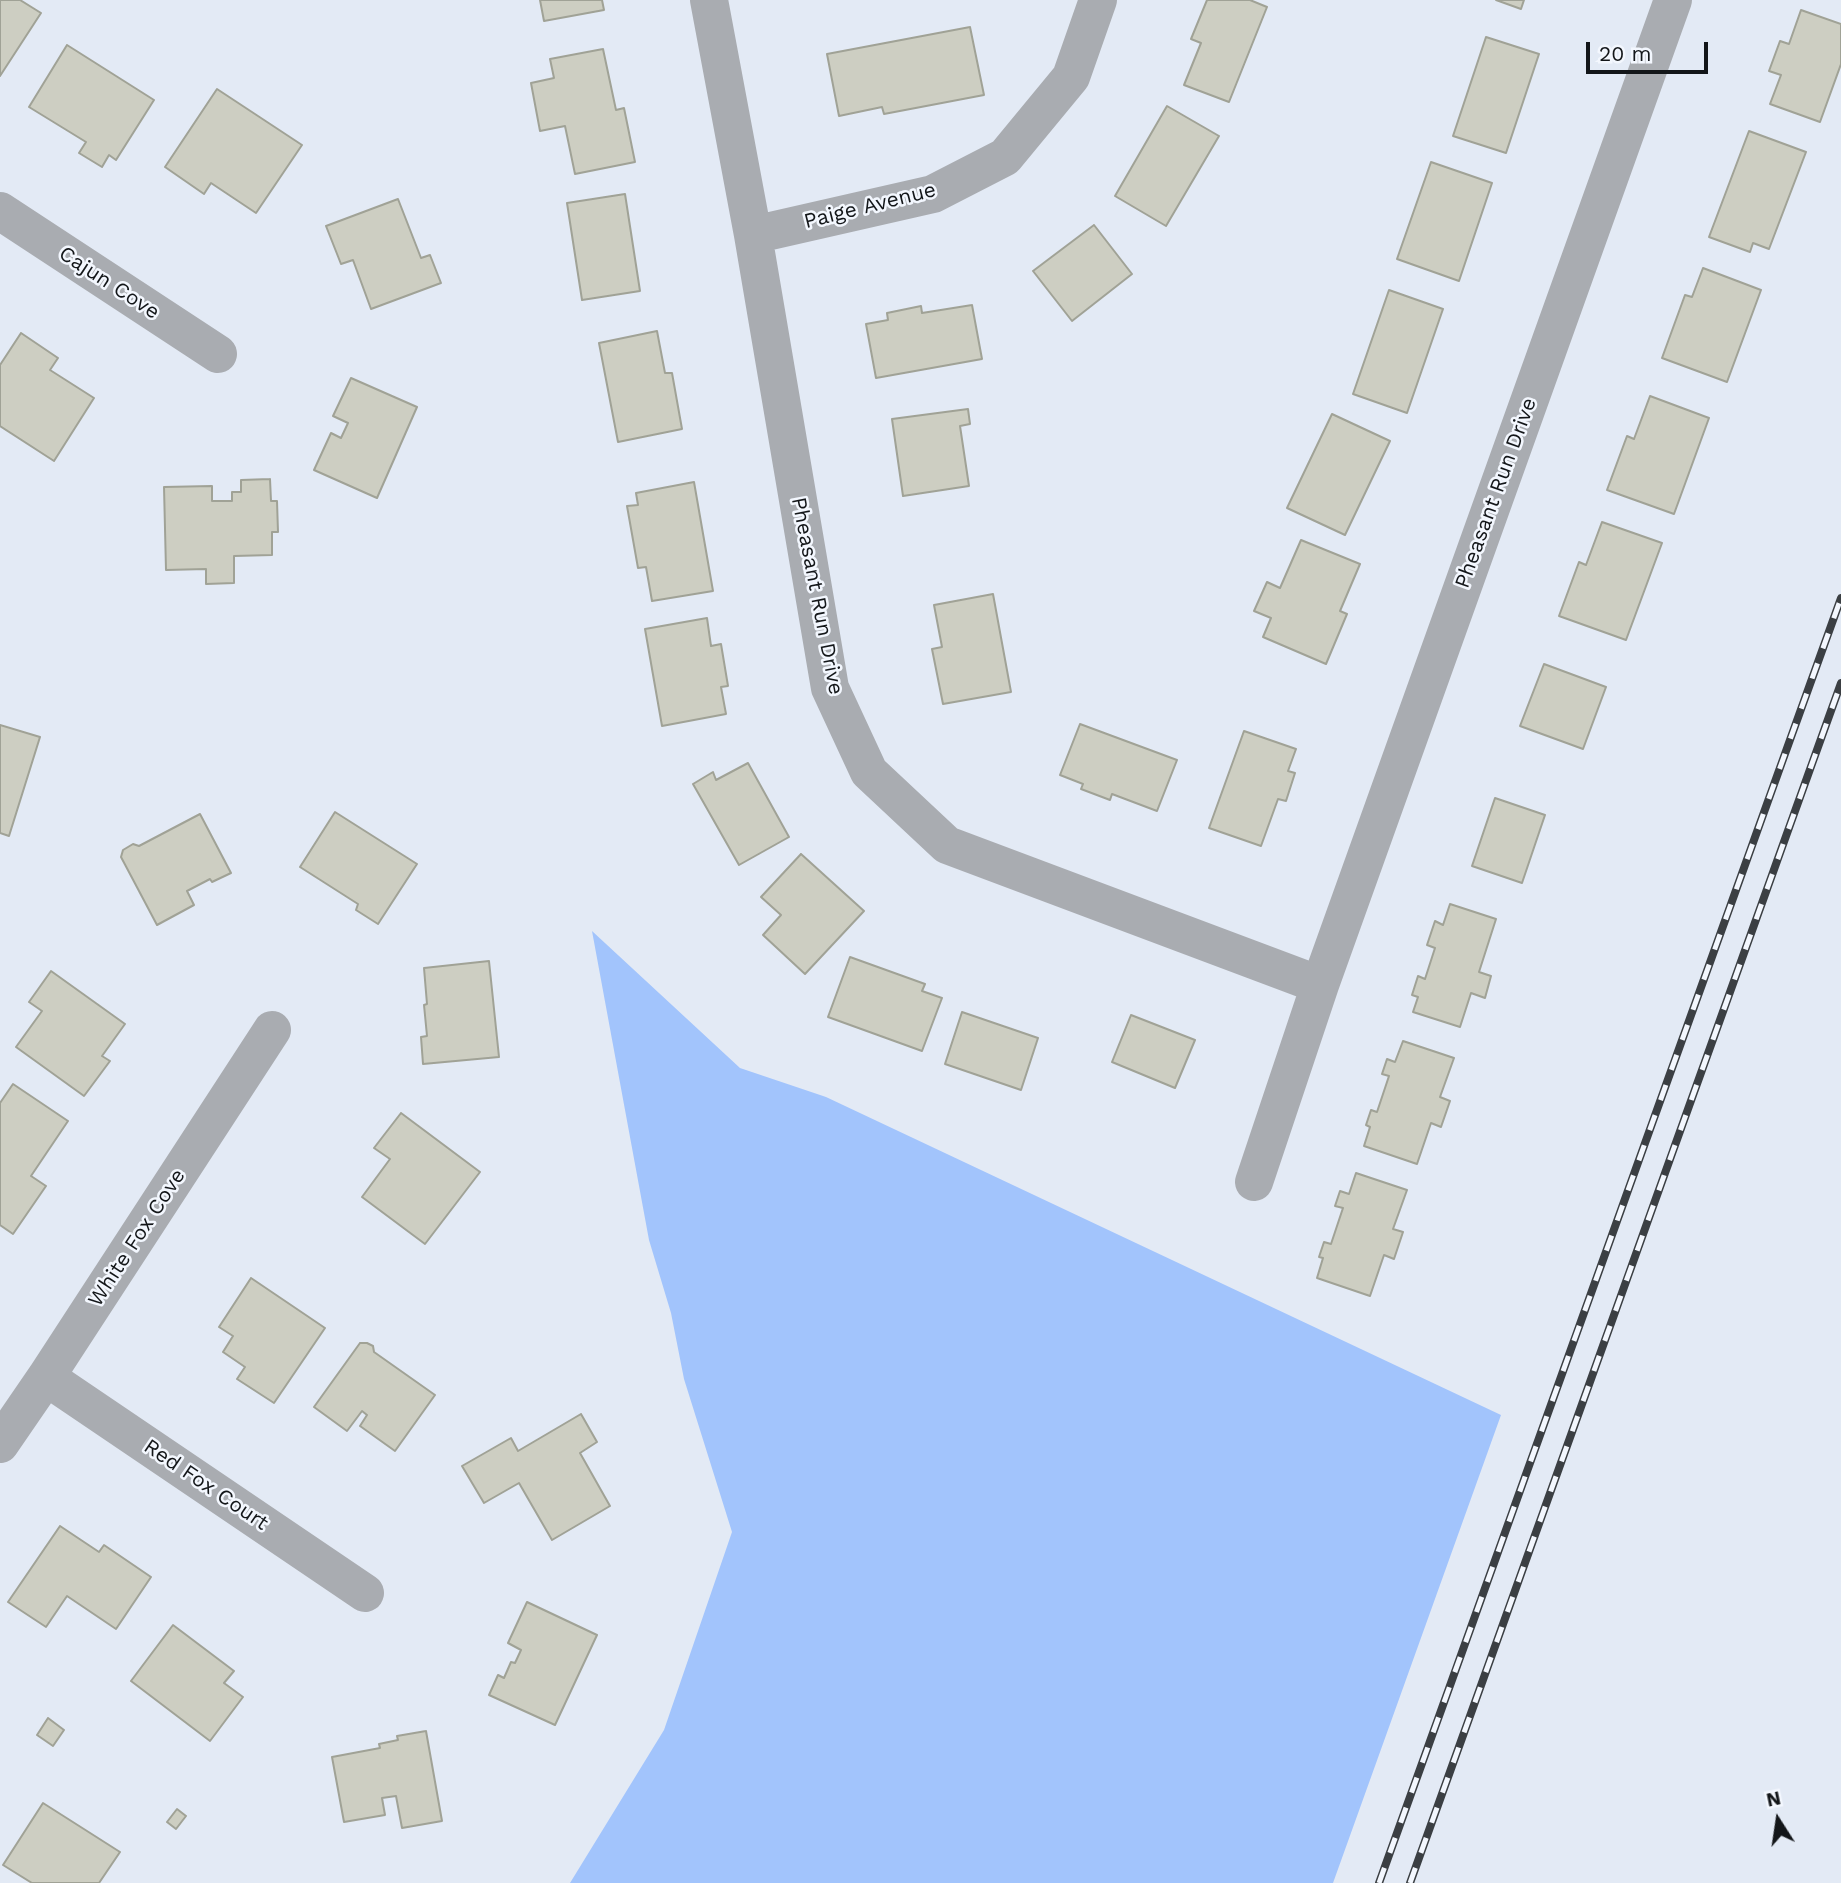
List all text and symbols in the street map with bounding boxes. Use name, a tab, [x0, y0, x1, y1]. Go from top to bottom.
scale bar	[1589, 28, 1712, 72]
text: 20 m	[1599, 41, 1651, 66]
street label: Paige Avenue	[801, 177, 939, 235]
street label: Cajun Cove	[54, 241, 164, 325]
street label: Pheasant Run Drive	[1450, 394, 1542, 592]
street label: Pheasant Run Drive	[785, 495, 849, 697]
street label: White Fox Cove	[83, 1164, 191, 1312]
street label: Red Fox Court	[139, 1434, 273, 1536]
north arrow	[1743, 1785, 1813, 1855]
text: N	[1764, 1786, 1783, 1812]

